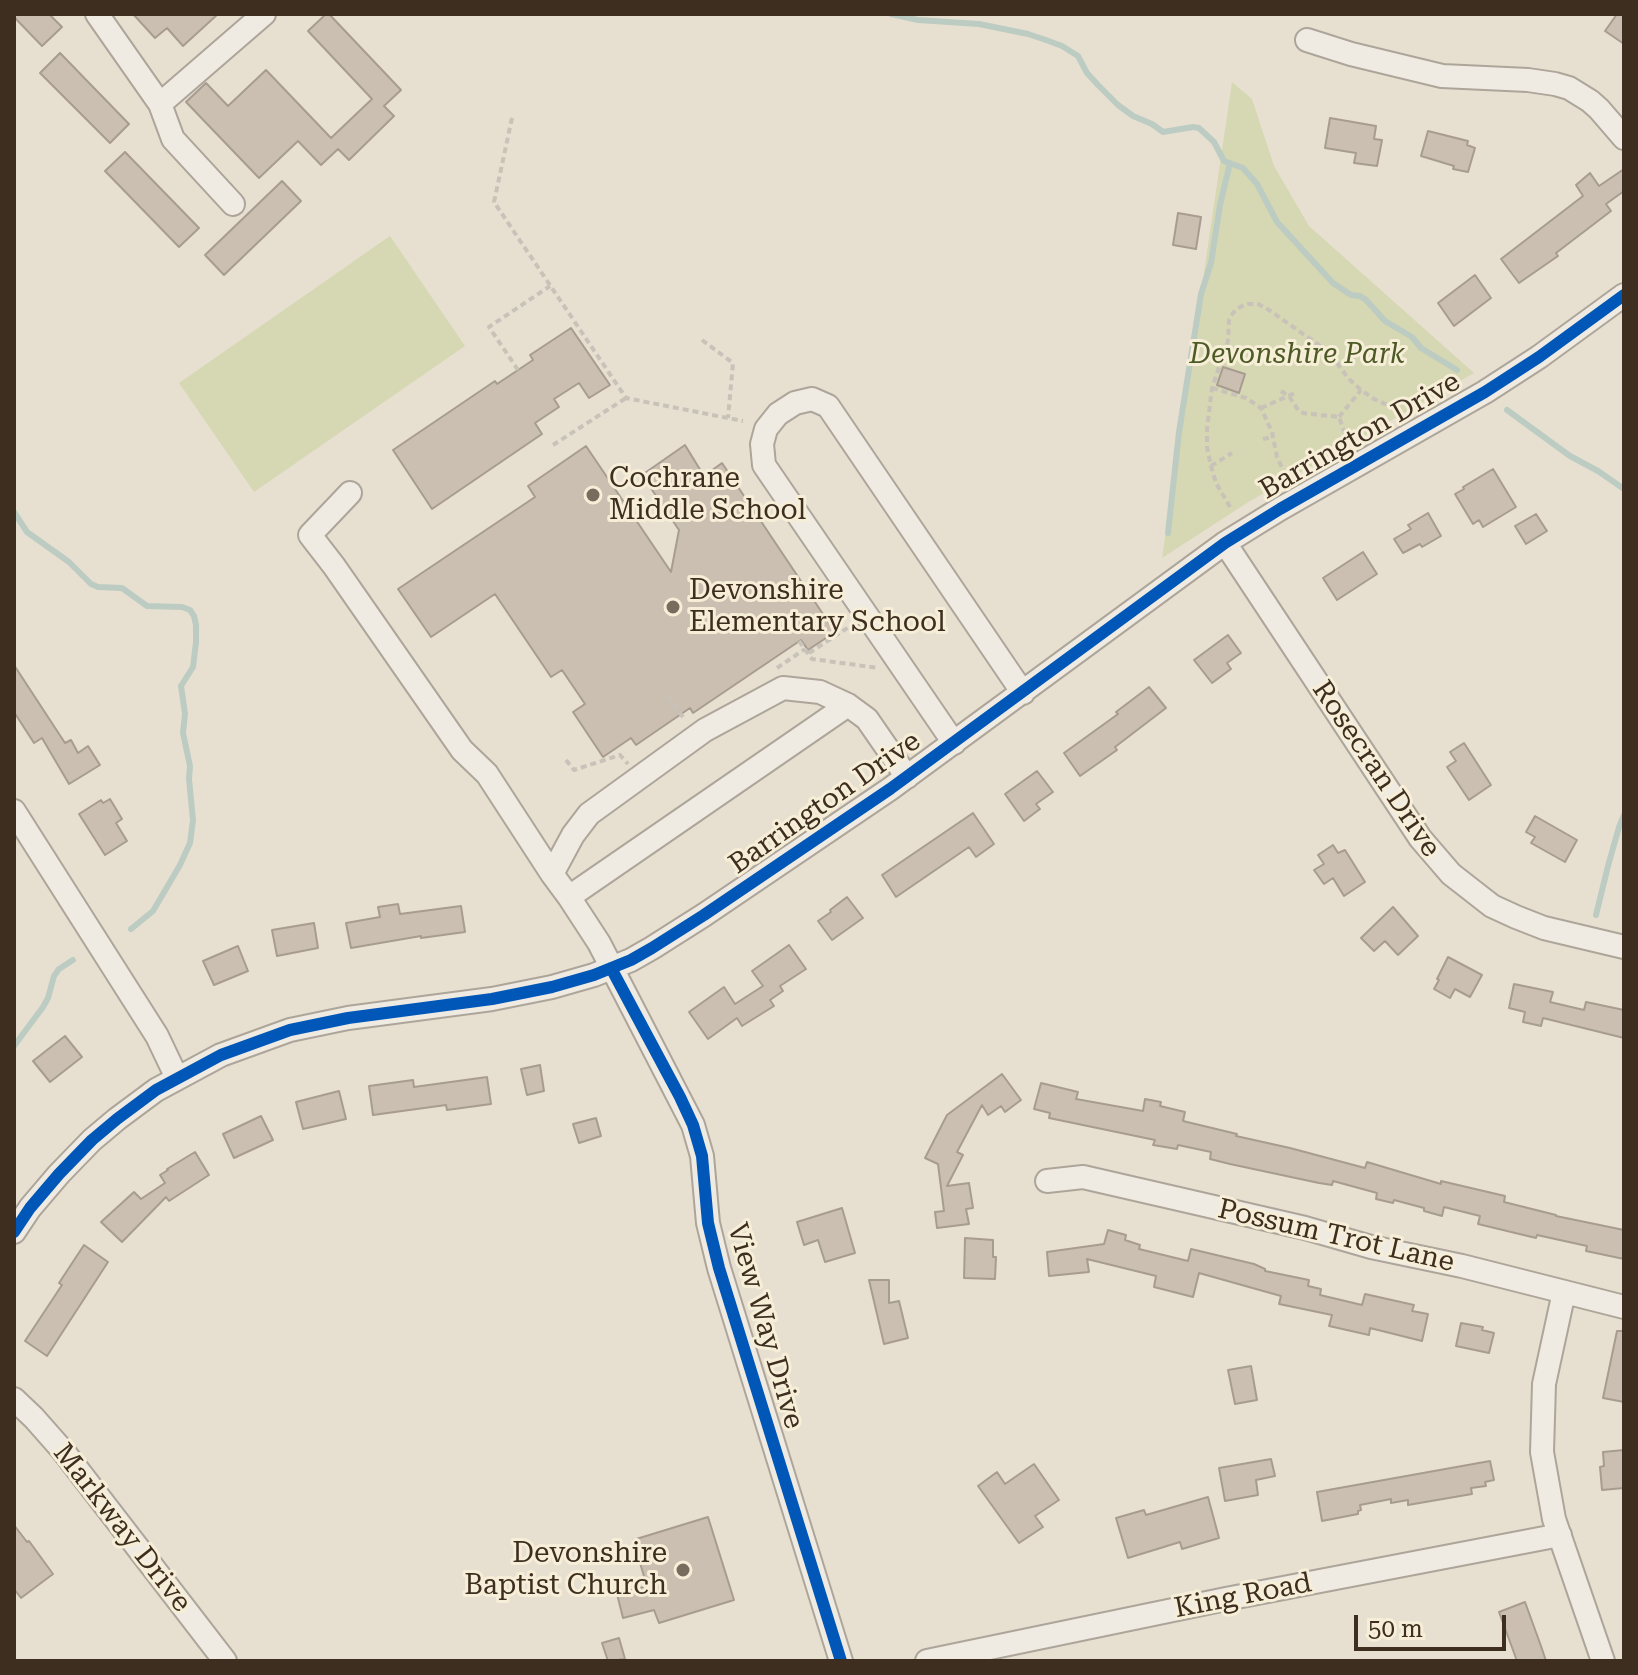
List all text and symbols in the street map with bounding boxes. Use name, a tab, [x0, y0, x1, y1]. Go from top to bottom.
park label: Devonshire Park	[1189, 338, 1405, 372]
street label: Barrington Drive	[1254, 365, 1466, 507]
place label: Cochrane Middle School	[609, 462, 806, 528]
marker: Cochrane Middle School	[584, 486, 602, 504]
place label: Devonshire Elementary School	[689, 574, 946, 640]
marker: Devonshire Elementary School	[664, 598, 682, 616]
street label: Rosecran Drive	[1305, 675, 1447, 863]
street label: Barrington Drive	[723, 725, 927, 881]
street label: Possum Trot Lane	[1215, 1192, 1457, 1280]
street label: View Way Drive	[720, 1219, 810, 1433]
street label: Markway Drive	[46, 1437, 198, 1619]
place label: Devonshire Baptist Church	[464, 1537, 667, 1603]
marker: Devonshire Baptist Church	[674, 1561, 692, 1579]
street label: King Road	[1171, 1566, 1315, 1626]
scale bar	[1358, 1599, 1510, 1649]
text: 50 m	[1368, 1615, 1423, 1643]

